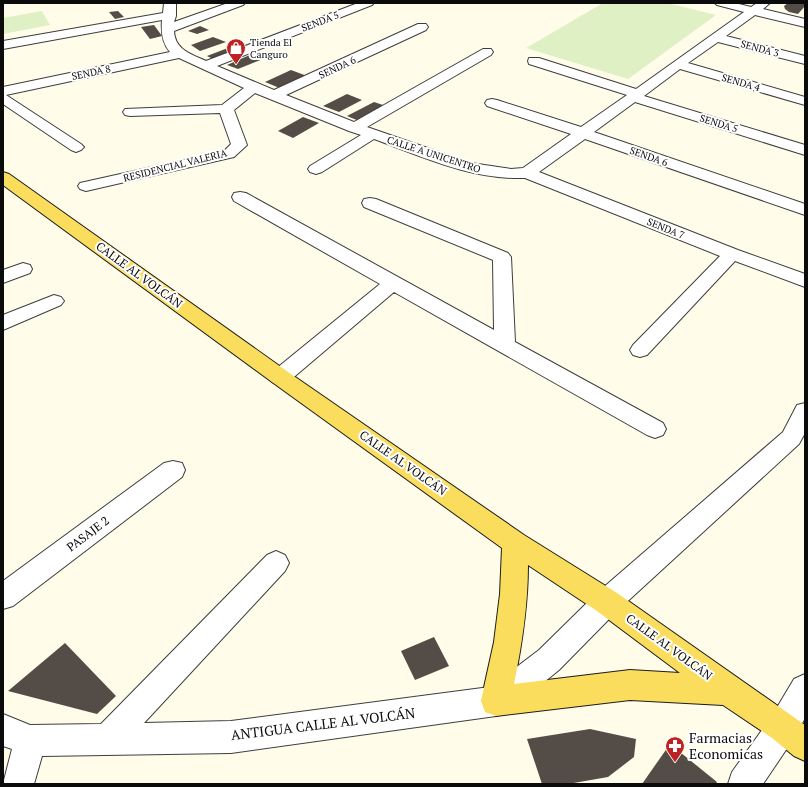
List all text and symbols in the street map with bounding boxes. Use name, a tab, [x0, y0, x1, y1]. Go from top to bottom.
street label: SENDA 5	[299, 8, 341, 35]
place label: Tienda El Canguro	[250, 36, 292, 61]
shop icon: Tienda El Canguro	[225, 37, 247, 65]
street label: SENDA 3	[739, 37, 781, 60]
street label: SENDA 6	[317, 53, 358, 82]
street label: SENDA 8	[70, 62, 112, 83]
street label: SENDA 4	[720, 71, 762, 94]
street label: SENDA 5	[698, 111, 740, 135]
street label: CALLE A UNICENTRO	[385, 133, 482, 176]
street label: SENDA 6	[628, 144, 670, 169]
street label: RESIDENCIAL VALERIA	[122, 146, 228, 185]
street label: SENDA 7	[645, 215, 687, 242]
street label: CALLE AL VOLCÁN	[93, 238, 186, 311]
street label: CALLE AL VOLCÁN	[357, 427, 450, 498]
street label: PASAJE 2	[63, 513, 112, 554]
street label: CALLE AL VOLCÁN	[623, 610, 716, 683]
street label: ANTIGUA CALLE AL VOLCÁN	[230, 703, 416, 744]
place label: Farmacias Economicas	[689, 728, 763, 763]
pharmacy icon: Farmacias Economicas	[664, 735, 686, 763]

